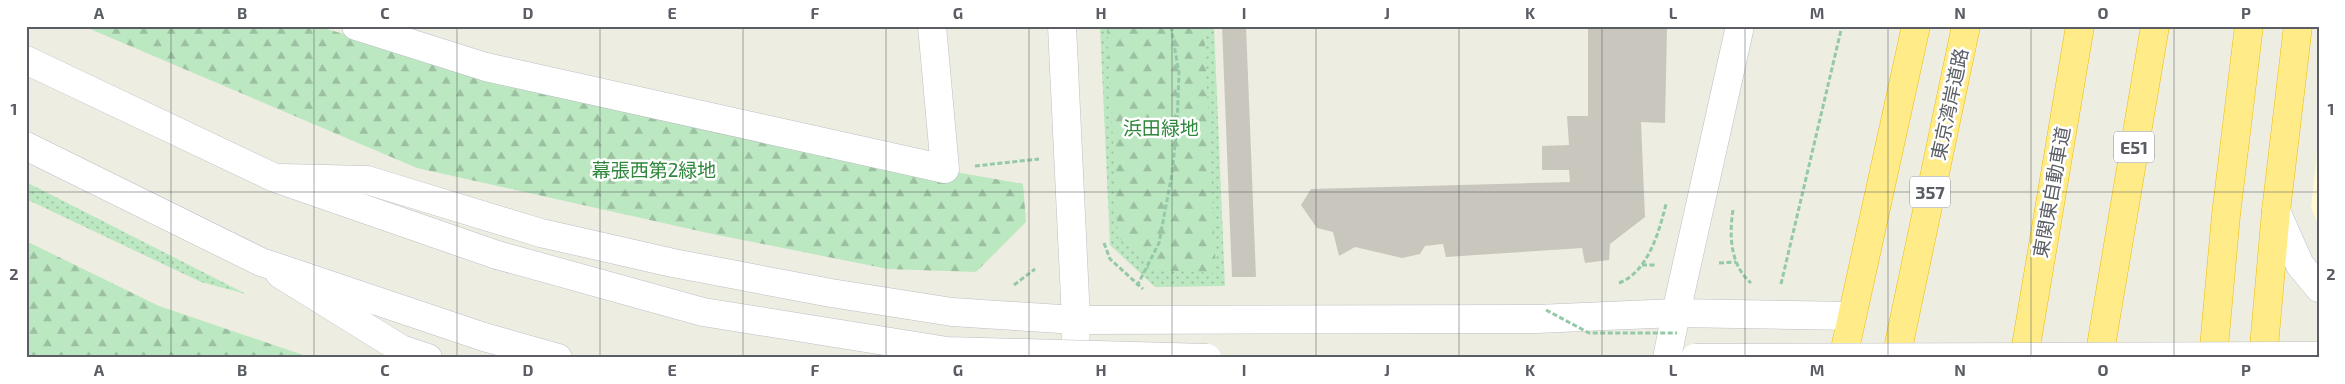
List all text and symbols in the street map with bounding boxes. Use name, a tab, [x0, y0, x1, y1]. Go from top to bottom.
text: A	[94, 3, 105, 22]
text: B	[237, 3, 247, 22]
text: C	[380, 3, 390, 22]
text: D	[523, 3, 534, 22]
text: E	[667, 3, 677, 22]
text: F	[811, 3, 820, 22]
text: G	[953, 3, 963, 22]
text: H	[1095, 3, 1107, 22]
text: I	[1242, 3, 1246, 22]
text: J	[1384, 3, 1390, 22]
text: K	[1525, 3, 1536, 22]
text: L	[1669, 3, 1678, 22]
text: M	[1810, 3, 1824, 22]
text: N	[1954, 3, 1966, 22]
text: O	[2097, 3, 2109, 22]
text: P	[2241, 3, 2251, 22]
street label: 東京湾岸道路	[1926, 46, 1972, 162]
text: 1	[11, 99, 17, 118]
text: 1	[2328, 99, 2334, 118]
park label: 浜田緑地	[1123, 116, 1199, 139]
street label: 東関東自動車道	[2028, 125, 2074, 259]
road number: E51	[2114, 132, 2154, 162]
park label: 幕張西第2緑地	[592, 158, 716, 181]
road number: 357	[1910, 176, 1950, 208]
text: 2	[9, 264, 19, 283]
text: 2	[2326, 264, 2336, 283]
text: A	[94, 360, 105, 379]
text: B	[237, 360, 247, 379]
text: C	[380, 360, 390, 379]
text: D	[523, 360, 534, 379]
text: E	[667, 360, 677, 379]
text: F	[811, 360, 820, 379]
text: G	[953, 360, 963, 379]
text: H	[1095, 360, 1107, 379]
text: I	[1242, 360, 1246, 379]
text: J	[1384, 360, 1390, 379]
text: K	[1525, 360, 1536, 379]
text: L	[1669, 360, 1678, 379]
text: M	[1810, 360, 1824, 379]
text: N	[1954, 360, 1966, 379]
text: O	[2097, 360, 2109, 379]
text: P	[2241, 360, 2251, 379]

